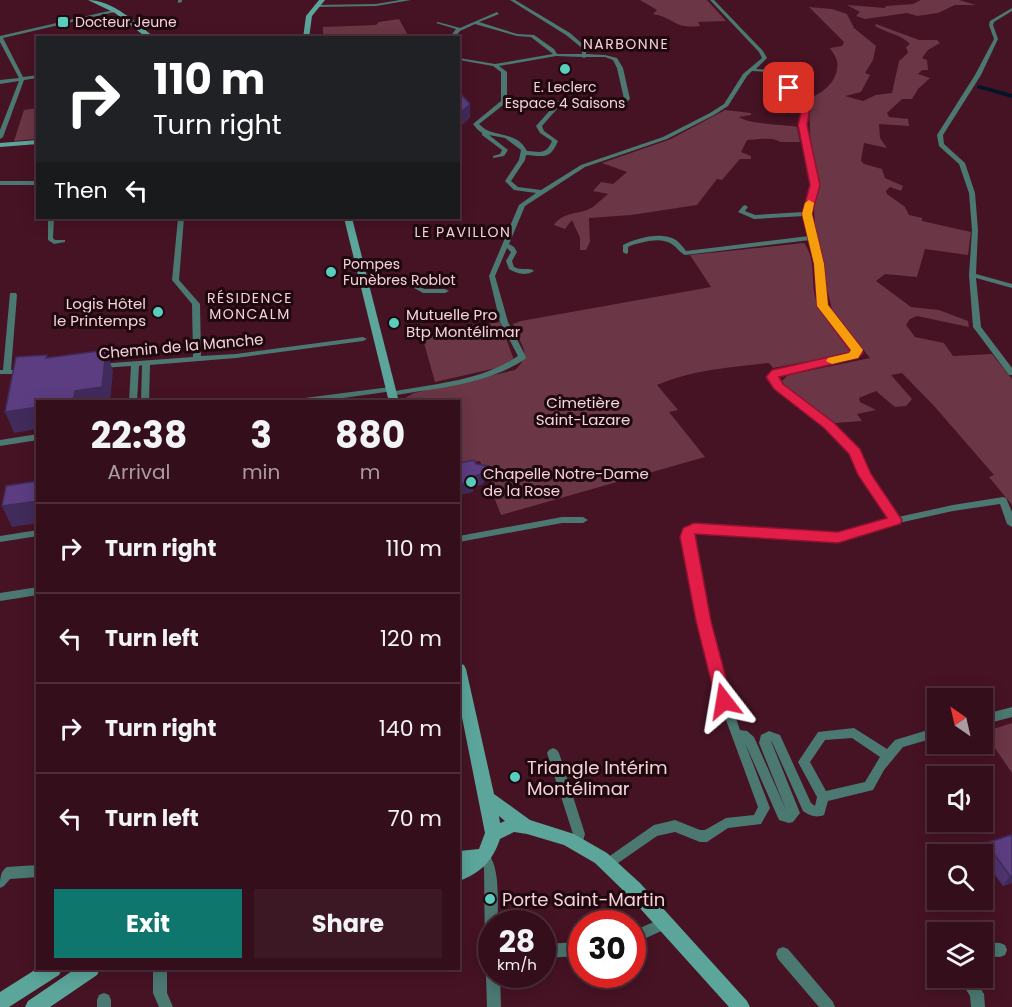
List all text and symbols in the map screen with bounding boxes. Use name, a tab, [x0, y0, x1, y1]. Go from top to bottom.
place label: Docteur Jeune	[75, 12, 177, 32]
marker: Docteur Jeune	[56, 15, 70, 29]
district label: NARBONNE	[583, 34, 669, 54]
text: 110 m	[153, 50, 265, 109]
icon: right	[54, 60, 132, 138]
marker: E. Leclerc Espace 4 Saisons	[558, 62, 572, 76]
pin	[763, 62, 814, 113]
icon: arrive	[772, 71, 805, 104]
place label: E. Leclerc Espace 4 Saisons	[505, 77, 625, 113]
text: Turn right	[153, 106, 282, 143]
icon: left	[120, 174, 153, 207]
text: Then	[54, 175, 108, 206]
district label: LE PAVILLON	[415, 222, 511, 242]
place label: Pompes Funèbres Roblot	[343, 254, 456, 290]
marker: Pompes Funèbres Roblot	[324, 265, 338, 279]
district label: RÉSIDENCE MONCALM	[207, 288, 293, 324]
place label: Logis Hôtel le Printemps	[53, 293, 146, 331]
place label: Mutuelle Pro Btp Montélimar	[406, 304, 521, 342]
marker: Logis Hôtel le Printemps	[151, 305, 165, 319]
marker: Mutuelle Pro Btp Montélimar	[387, 316, 401, 330]
street label: Chemin de la Manche	[98, 328, 264, 364]
park label: Cimetière Saint-Lazare	[536, 392, 630, 430]
text: 22:38	[91, 410, 187, 461]
text: 3	[250, 410, 272, 461]
text: 880	[335, 410, 405, 461]
text: Arrival	[108, 458, 170, 486]
text: min	[242, 458, 280, 486]
text: m	[360, 458, 380, 486]
place label: Chapelle Notre-Dame de la Rose	[483, 463, 649, 501]
marker: Chapelle Notre-Dame de la Rose	[464, 475, 478, 489]
icon: right	[54, 532, 87, 565]
text: Turn right	[105, 533, 216, 564]
text: 110 m	[386, 533, 442, 564]
icon: left	[54, 622, 87, 655]
text: Turn left	[105, 623, 199, 654]
text: 120 m	[380, 623, 442, 654]
position arrow	[692, 669, 756, 733]
north arrow	[927, 688, 993, 754]
map controls	[927, 688, 993, 988]
icon: right	[54, 712, 87, 745]
text: Turn right	[105, 713, 216, 744]
text: 140 m	[379, 713, 442, 744]
place label: Triangle Intérim Montélimar	[527, 755, 667, 801]
button: sound	[927, 766, 993, 832]
marker: Triangle Intérim Montélimar	[508, 770, 522, 784]
icon: left	[54, 802, 87, 835]
text: Turn left	[105, 803, 199, 834]
text: 70 m	[388, 803, 442, 834]
button: search	[927, 844, 993, 910]
place label: Porte Saint-Martin	[502, 887, 665, 912]
button: Exit	[54, 889, 242, 958]
button: Share	[254, 889, 442, 958]
marker: Porte Saint-Martin	[483, 892, 497, 906]
speed limit sign: 30	[568, 910, 646, 988]
text: 28	[499, 920, 535, 963]
button: layers	[927, 922, 993, 988]
text: km/h	[497, 954, 537, 975]

